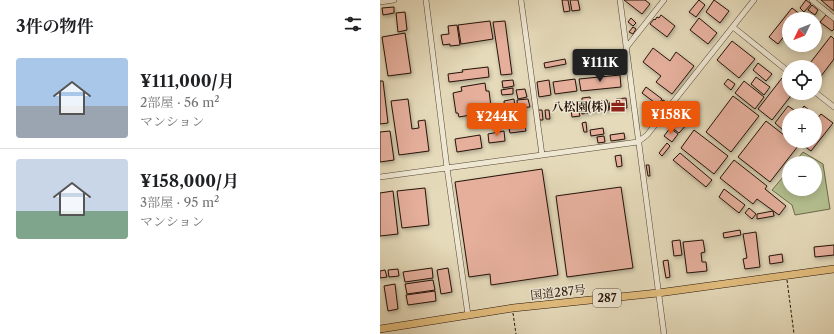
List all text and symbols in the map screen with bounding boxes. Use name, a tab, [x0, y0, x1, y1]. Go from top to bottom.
north arrow	[782, 12, 822, 52]
map controls	[782, 12, 822, 196]
icon: filters	[342, 13, 364, 35]
text: 3件の物件	[16, 16, 94, 36]
pin: ¥111K	[572, 49, 628, 83]
text: ¥111K	[582, 54, 618, 70]
button: locate	[782, 60, 822, 100]
text: ¥111,000/月	[140, 71, 235, 91]
icon: home	[48, 74, 96, 122]
text: 2部屋 · 56 m²	[140, 94, 220, 110]
office icon: 八松園(株)	[610, 98, 626, 114]
place label: 八松園(株)	[551, 99, 607, 114]
pin: ¥158K	[643, 101, 699, 135]
pin: ¥244K	[469, 103, 525, 137]
text: ¥158K	[651, 106, 691, 122]
text: ¥244K	[476, 108, 518, 124]
button: +	[782, 108, 822, 148]
text: マンション	[140, 113, 204, 129]
button: −	[782, 156, 822, 196]
text: ¥158,000/月	[140, 171, 239, 191]
icon: home	[48, 175, 96, 223]
text: 3部屋 · 95 m²	[140, 194, 219, 210]
text: マンション	[140, 213, 204, 229]
street label: 国道287号	[529, 282, 587, 302]
road number: 287	[593, 289, 621, 307]

